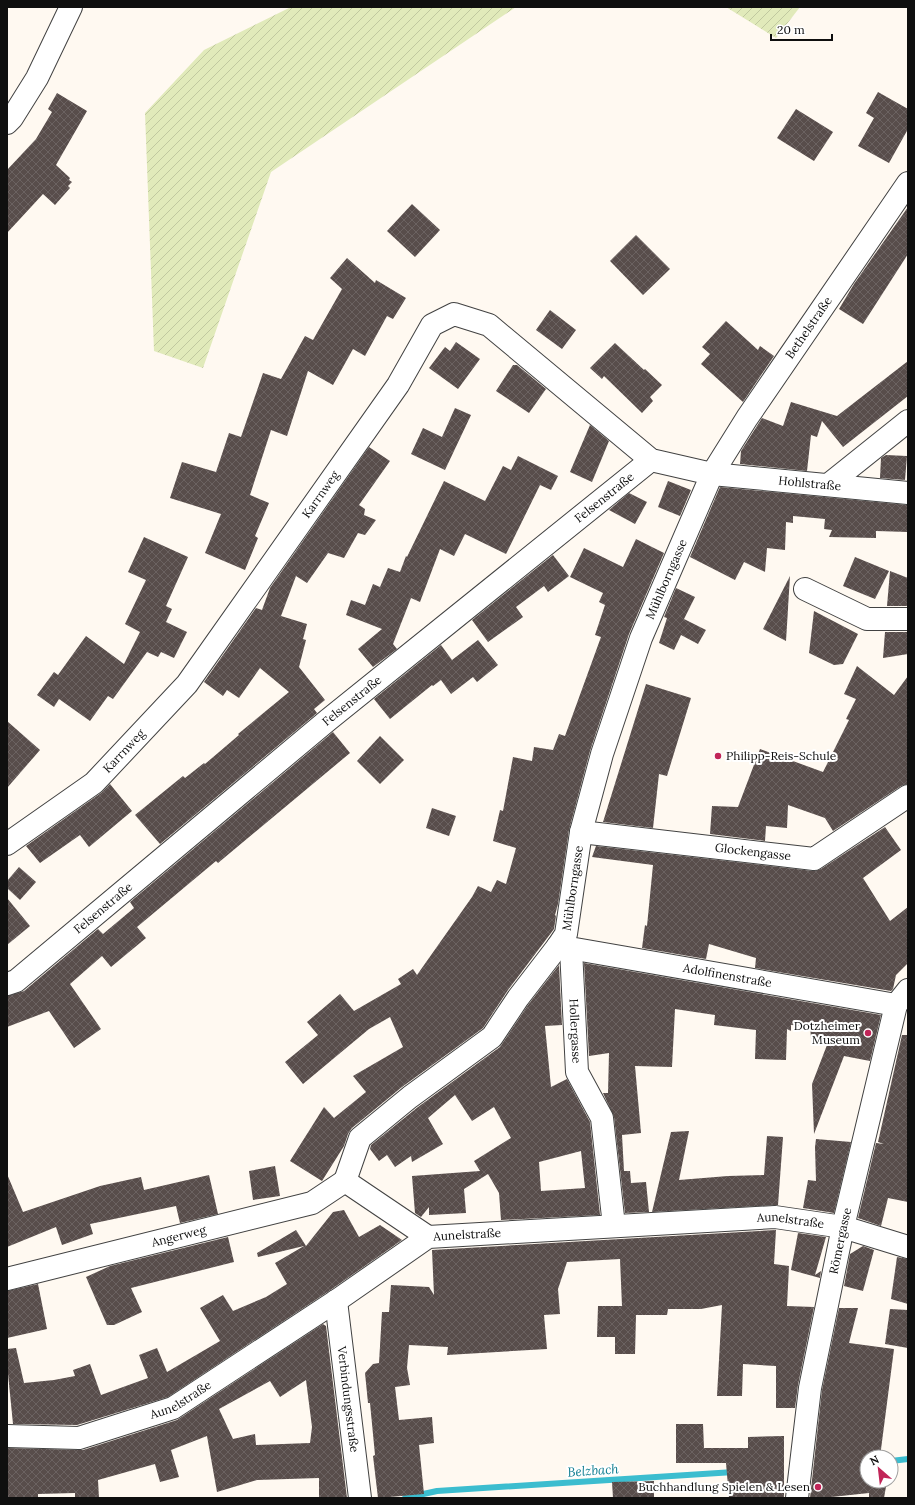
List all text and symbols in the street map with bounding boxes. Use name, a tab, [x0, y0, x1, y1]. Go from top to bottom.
scale bar	[771, 16, 832, 42]
text: 20 m	[777, 22, 805, 37]
street label: Bethelstraße	[782, 293, 835, 361]
street label: Karrnweg	[298, 467, 342, 521]
street label: Felsenstraße	[571, 469, 637, 526]
street label: Hohlstraße	[778, 472, 842, 494]
street label: Mühlborngasse	[642, 536, 690, 621]
street label: Felsenstraße	[319, 672, 385, 729]
street label: Karrnweg	[99, 726, 148, 776]
place label: Philipp-Reis-Schule	[726, 748, 837, 763]
marker: Philipp-Reis-Schule	[713, 751, 723, 761]
street label: Glockengasse	[714, 840, 792, 863]
street label: Mühlborngasse	[559, 844, 586, 932]
street label: Felsenstraße	[70, 879, 135, 937]
street label: Adolfinenstraße	[681, 960, 774, 990]
street label: Hollergasse	[566, 998, 585, 1064]
place label: Dotzheimer Museum	[794, 1018, 861, 1047]
marker: Dotzheimer Museum	[863, 1028, 873, 1038]
street label: Römergasse	[826, 1206, 854, 1275]
street label: Aunelstraße	[755, 1209, 826, 1231]
street label: Angerweg	[149, 1222, 208, 1250]
street label: Aunelstraße	[432, 1225, 502, 1244]
street label: Verbindungsstraße	[334, 1344, 362, 1454]
street label: Aunelstraße	[147, 1377, 214, 1422]
north arrow	[859, 1449, 899, 1489]
text: N	[867, 1452, 882, 1468]
water label: Belzbach	[567, 1460, 620, 1481]
place label: Buchhandlung Spielen & Lesen	[638, 1479, 810, 1494]
marker: Buchhandlung Spielen & Lesen	[813, 1482, 823, 1492]

